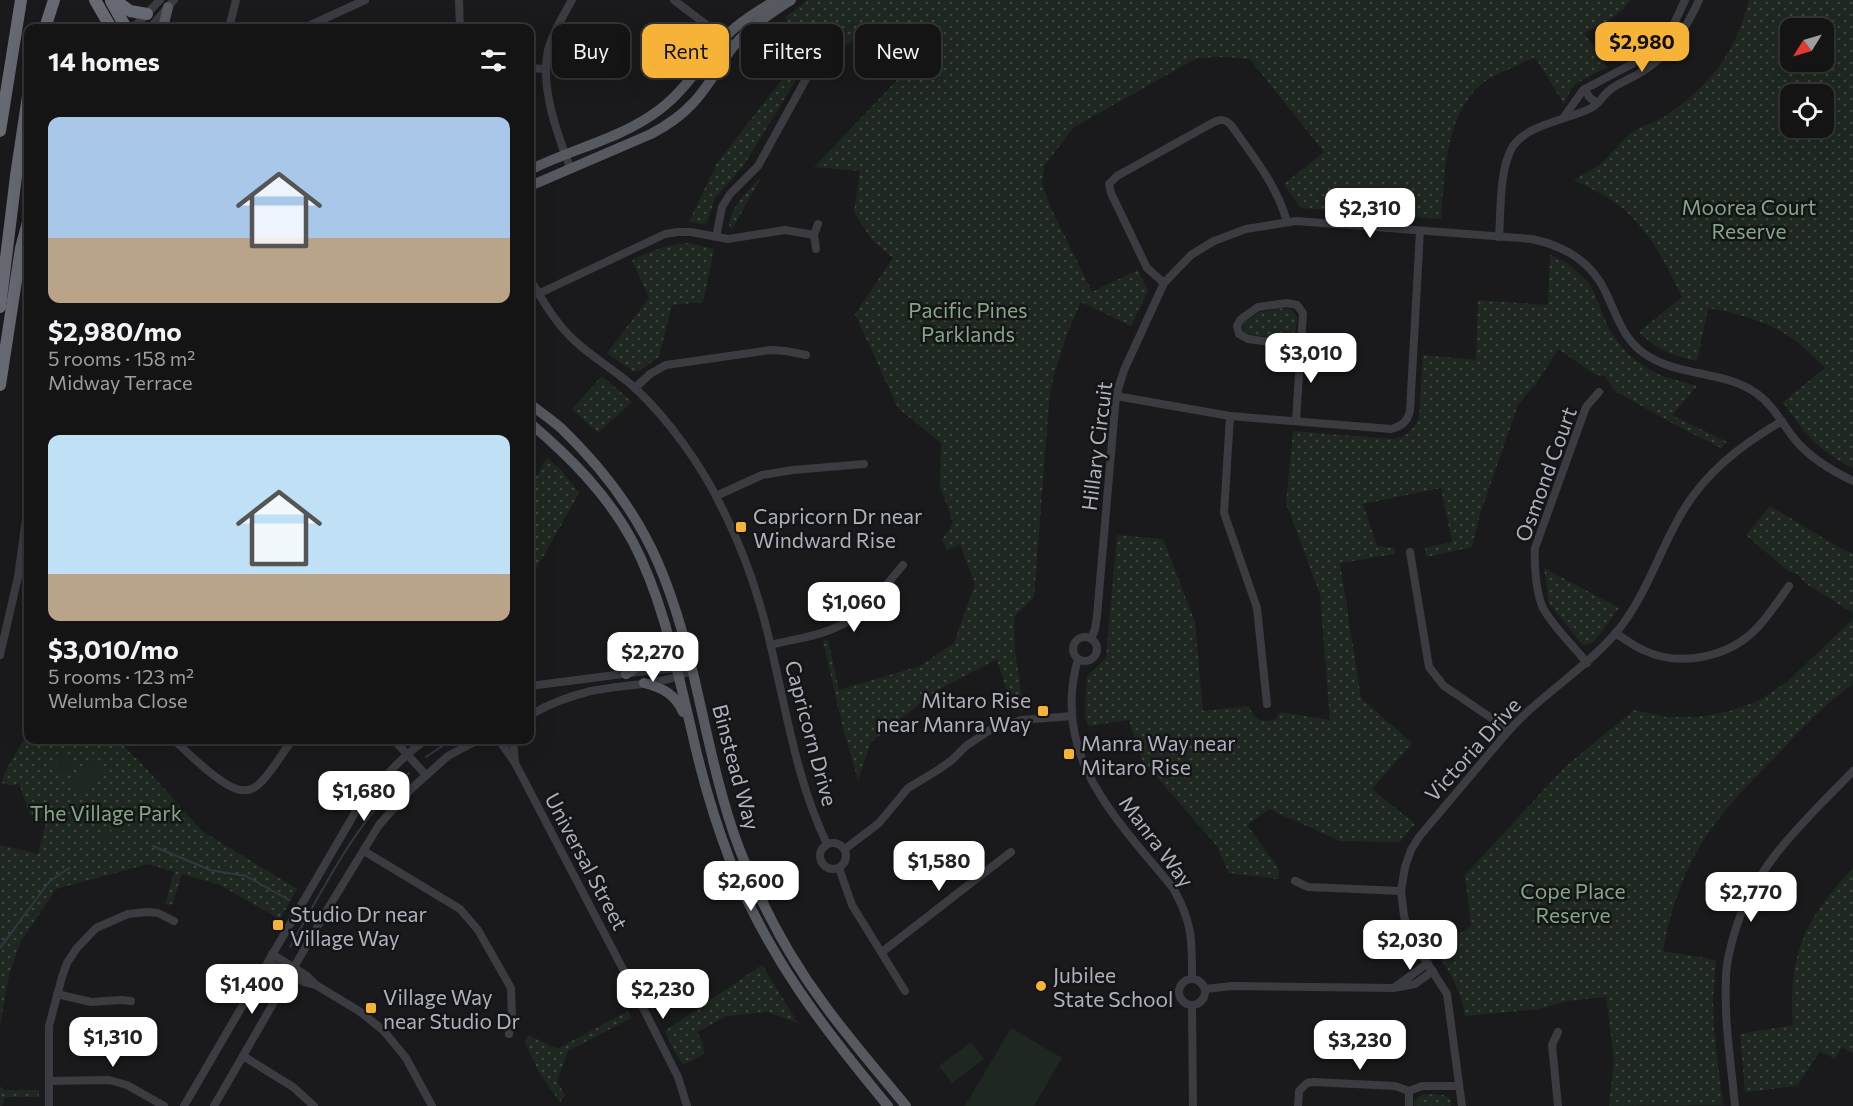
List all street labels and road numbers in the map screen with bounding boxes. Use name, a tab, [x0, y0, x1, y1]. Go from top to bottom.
street label: Hillary Circuit	[1076, 380, 1116, 512]
street label: Osmond Court	[1509, 403, 1581, 545]
street label: Capricorn Drive	[781, 657, 843, 809]
street label: Victoria Drive	[1419, 692, 1525, 806]
street label: Binstead Way	[708, 701, 766, 833]
street label: Universal Street	[540, 788, 634, 934]
street label: Manra Way	[1115, 790, 1200, 892]

